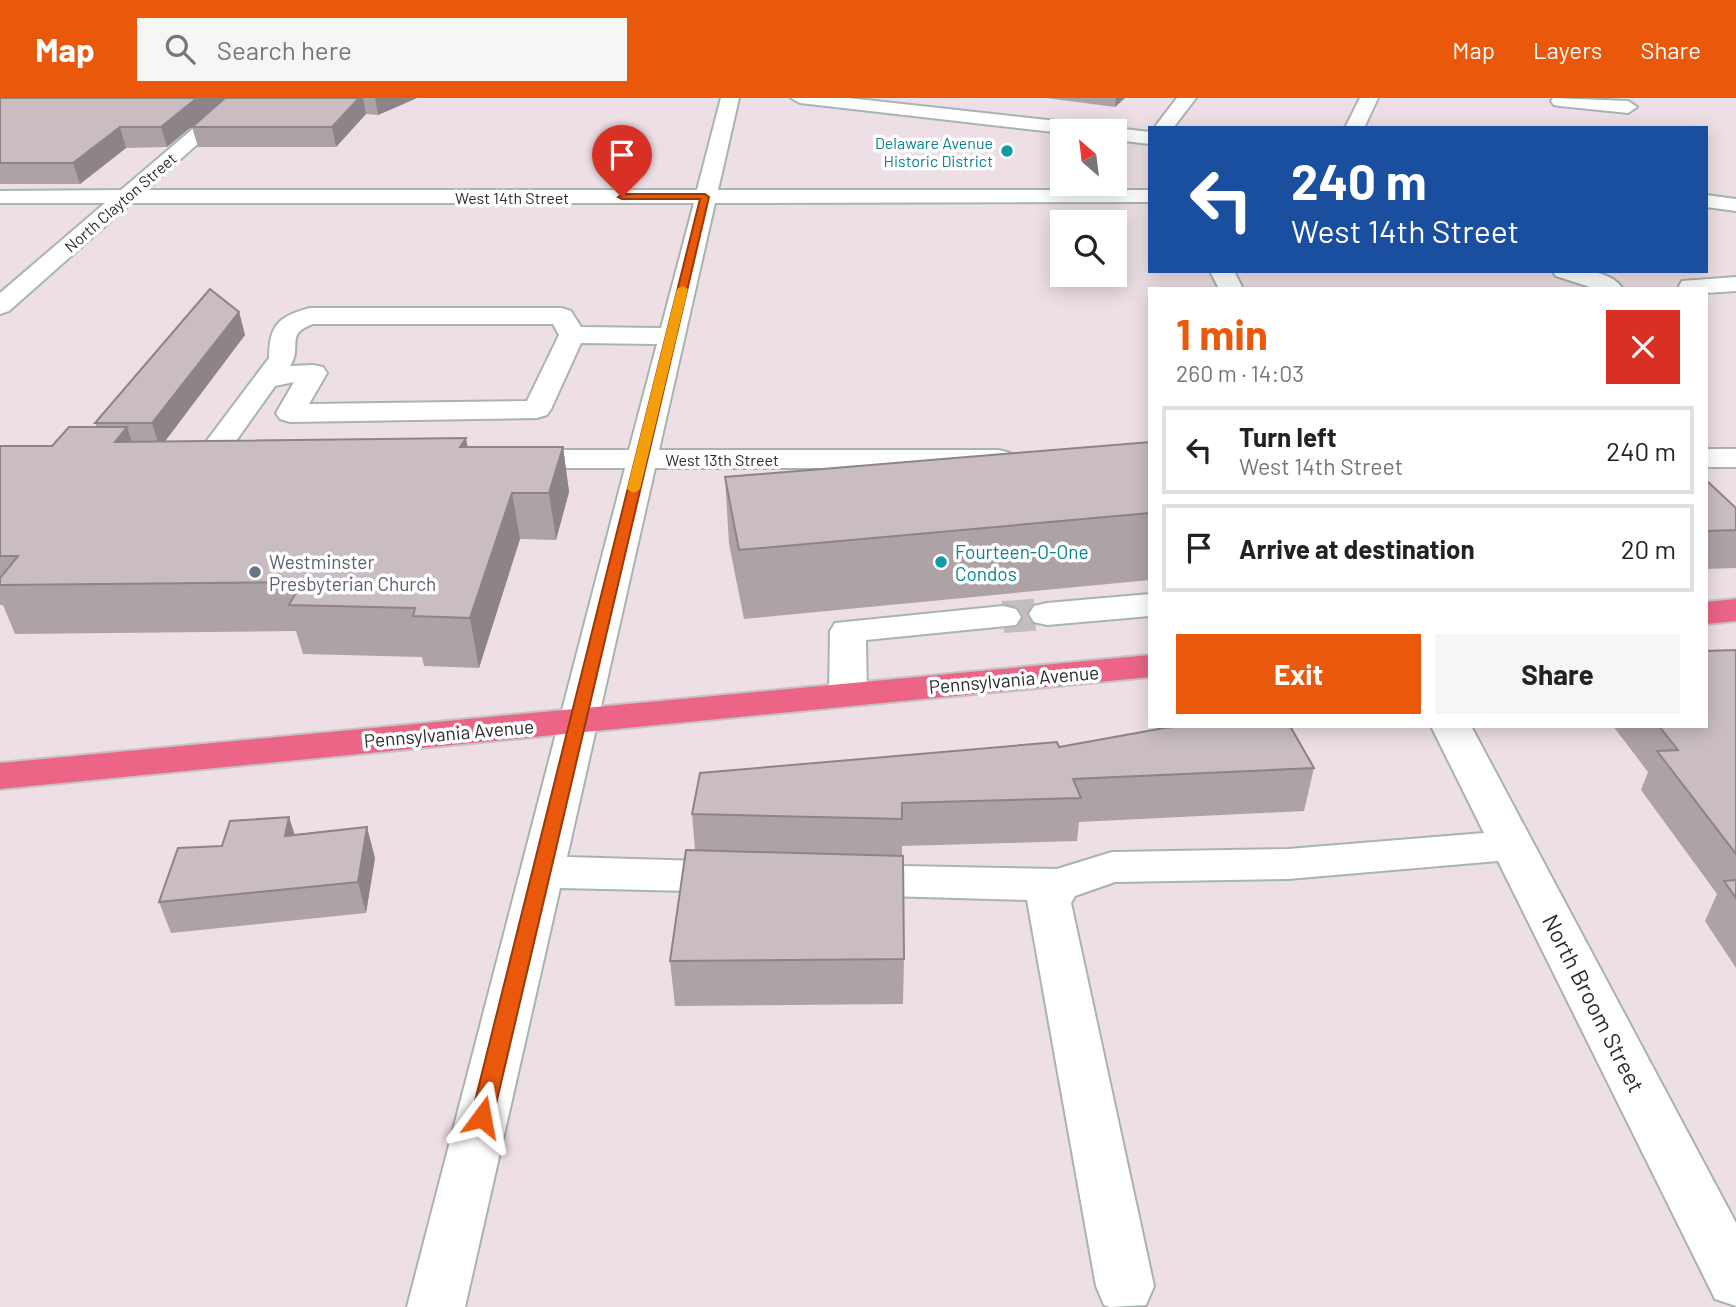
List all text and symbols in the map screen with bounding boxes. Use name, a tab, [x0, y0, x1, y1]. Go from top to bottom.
search box	[137, 18, 627, 81]
text: Map	[35, 29, 95, 69]
icon: search	[161, 30, 199, 68]
text: Search here	[217, 34, 352, 65]
text: Map	[1452, 35, 1495, 64]
text: Layers	[1533, 35, 1602, 64]
text: Share	[1640, 35, 1701, 64]
north arrow	[1050, 119, 1127, 196]
map controls	[1050, 119, 1127, 287]
pin	[592, 125, 652, 197]
place label: Delaware Avenue Historic District	[875, 133, 993, 170]
icon: arrive	[603, 136, 641, 174]
marker: Delaware Avenue Historic District	[999, 143, 1015, 159]
street label: North Clayton Street	[60, 148, 180, 256]
text: 240 m	[1291, 151, 1427, 210]
icon: left	[1176, 154, 1267, 245]
street label: West 14th Street	[455, 188, 569, 207]
button: search	[1050, 210, 1127, 287]
text: West 14th Street	[1291, 211, 1519, 249]
text: 1 min	[1176, 308, 1268, 358]
button: close	[1606, 310, 1680, 384]
text: 260 m · 14:03	[1176, 359, 1304, 387]
text: Turn left	[1239, 421, 1337, 452]
icon: left	[1180, 431, 1218, 469]
text: 240 m	[1606, 435, 1676, 466]
street label: West 13th Street	[665, 450, 779, 469]
text: West 14th Street	[1239, 452, 1403, 480]
icon: arrive	[1180, 529, 1218, 567]
text: Arrive at destination	[1239, 533, 1475, 564]
text: 20 m	[1621, 533, 1676, 564]
place label: Fourteen-O-One Condos	[955, 540, 1089, 585]
place label: Westminster Presbyterian Church	[269, 550, 436, 595]
marker: Fourteen-O-One Condos	[933, 554, 949, 570]
marker: Westminster Presbyterian Church	[247, 564, 263, 580]
button: Exit	[1176, 634, 1421, 714]
button: Share	[1435, 634, 1680, 714]
street label: Pennsylvania Avenue	[928, 660, 1100, 698]
street label: Pennsylvania Avenue	[363, 714, 535, 752]
street label: North Broom Street	[1537, 909, 1651, 1097]
position arrow	[445, 1080, 519, 1154]

